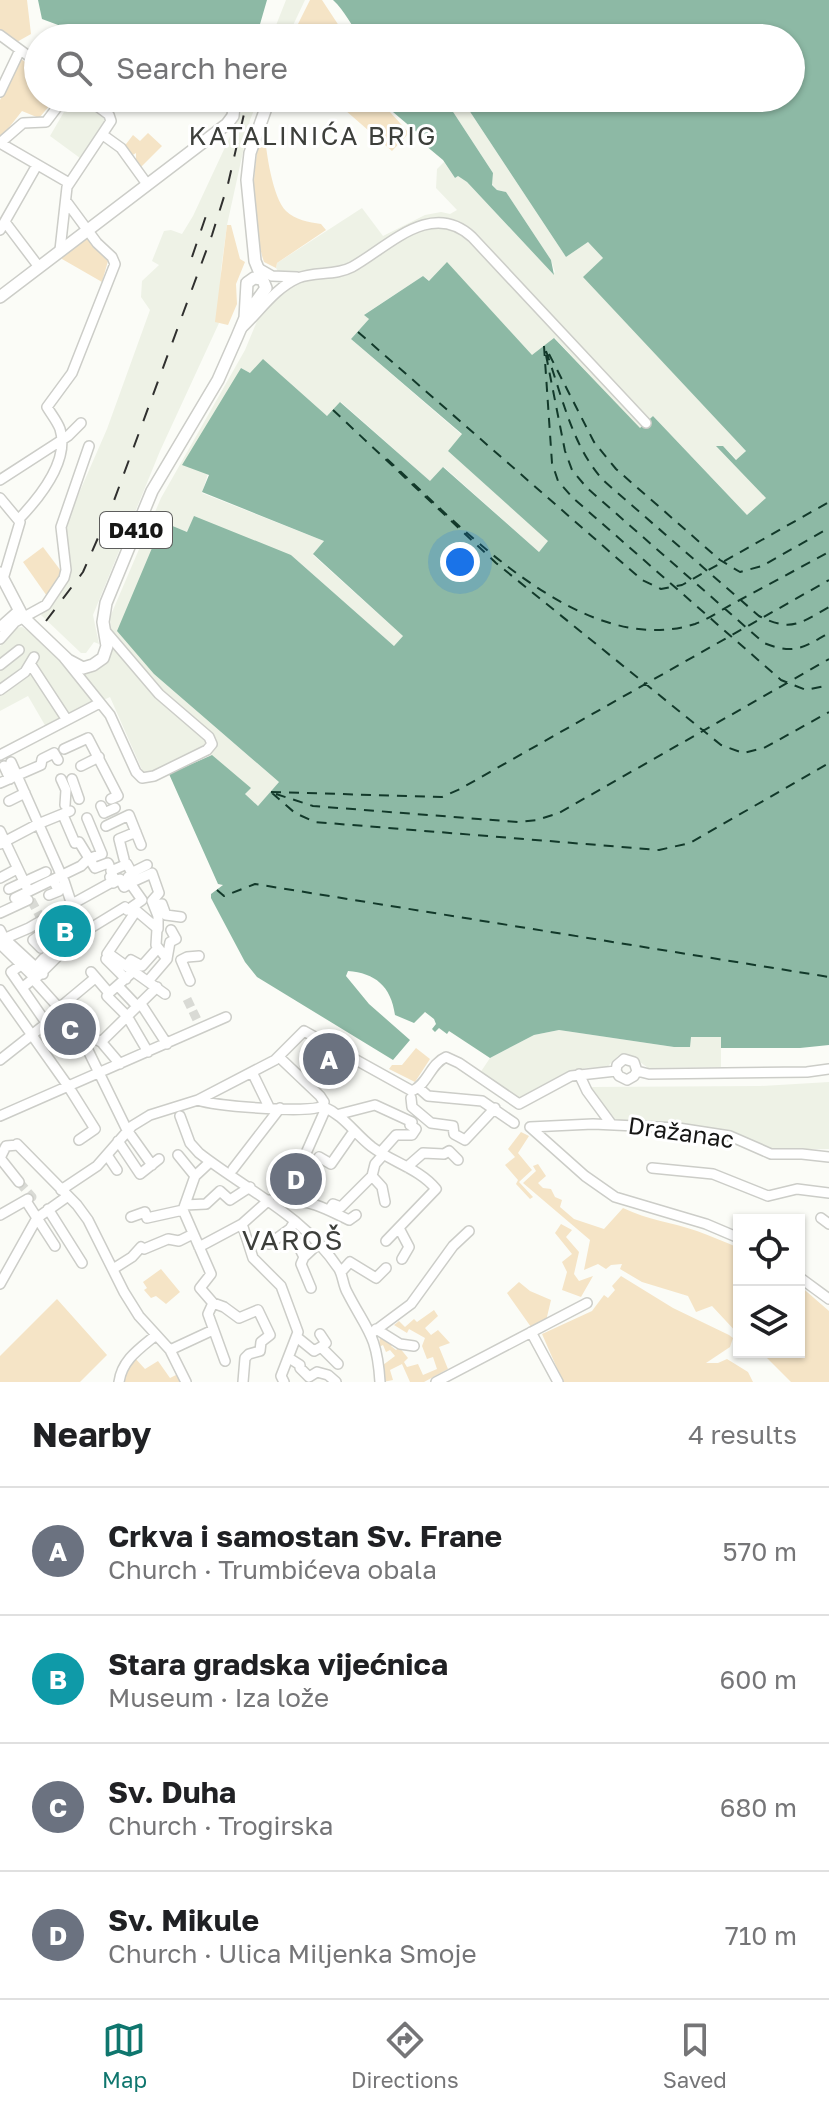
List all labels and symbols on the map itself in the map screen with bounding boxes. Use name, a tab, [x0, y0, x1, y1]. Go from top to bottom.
district label: KATALINIĆA BRIG	[189, 120, 437, 151]
road number: D410	[100, 512, 172, 548]
your location	[440, 542, 480, 582]
pin: B	[39, 901, 91, 961]
pin: C	[44, 999, 96, 1059]
pin: A	[303, 1029, 355, 1089]
street label: Dražanac	[626, 1110, 736, 1153]
pin: D	[270, 1149, 322, 1209]
district label: VAROŠ	[242, 1223, 344, 1256]

